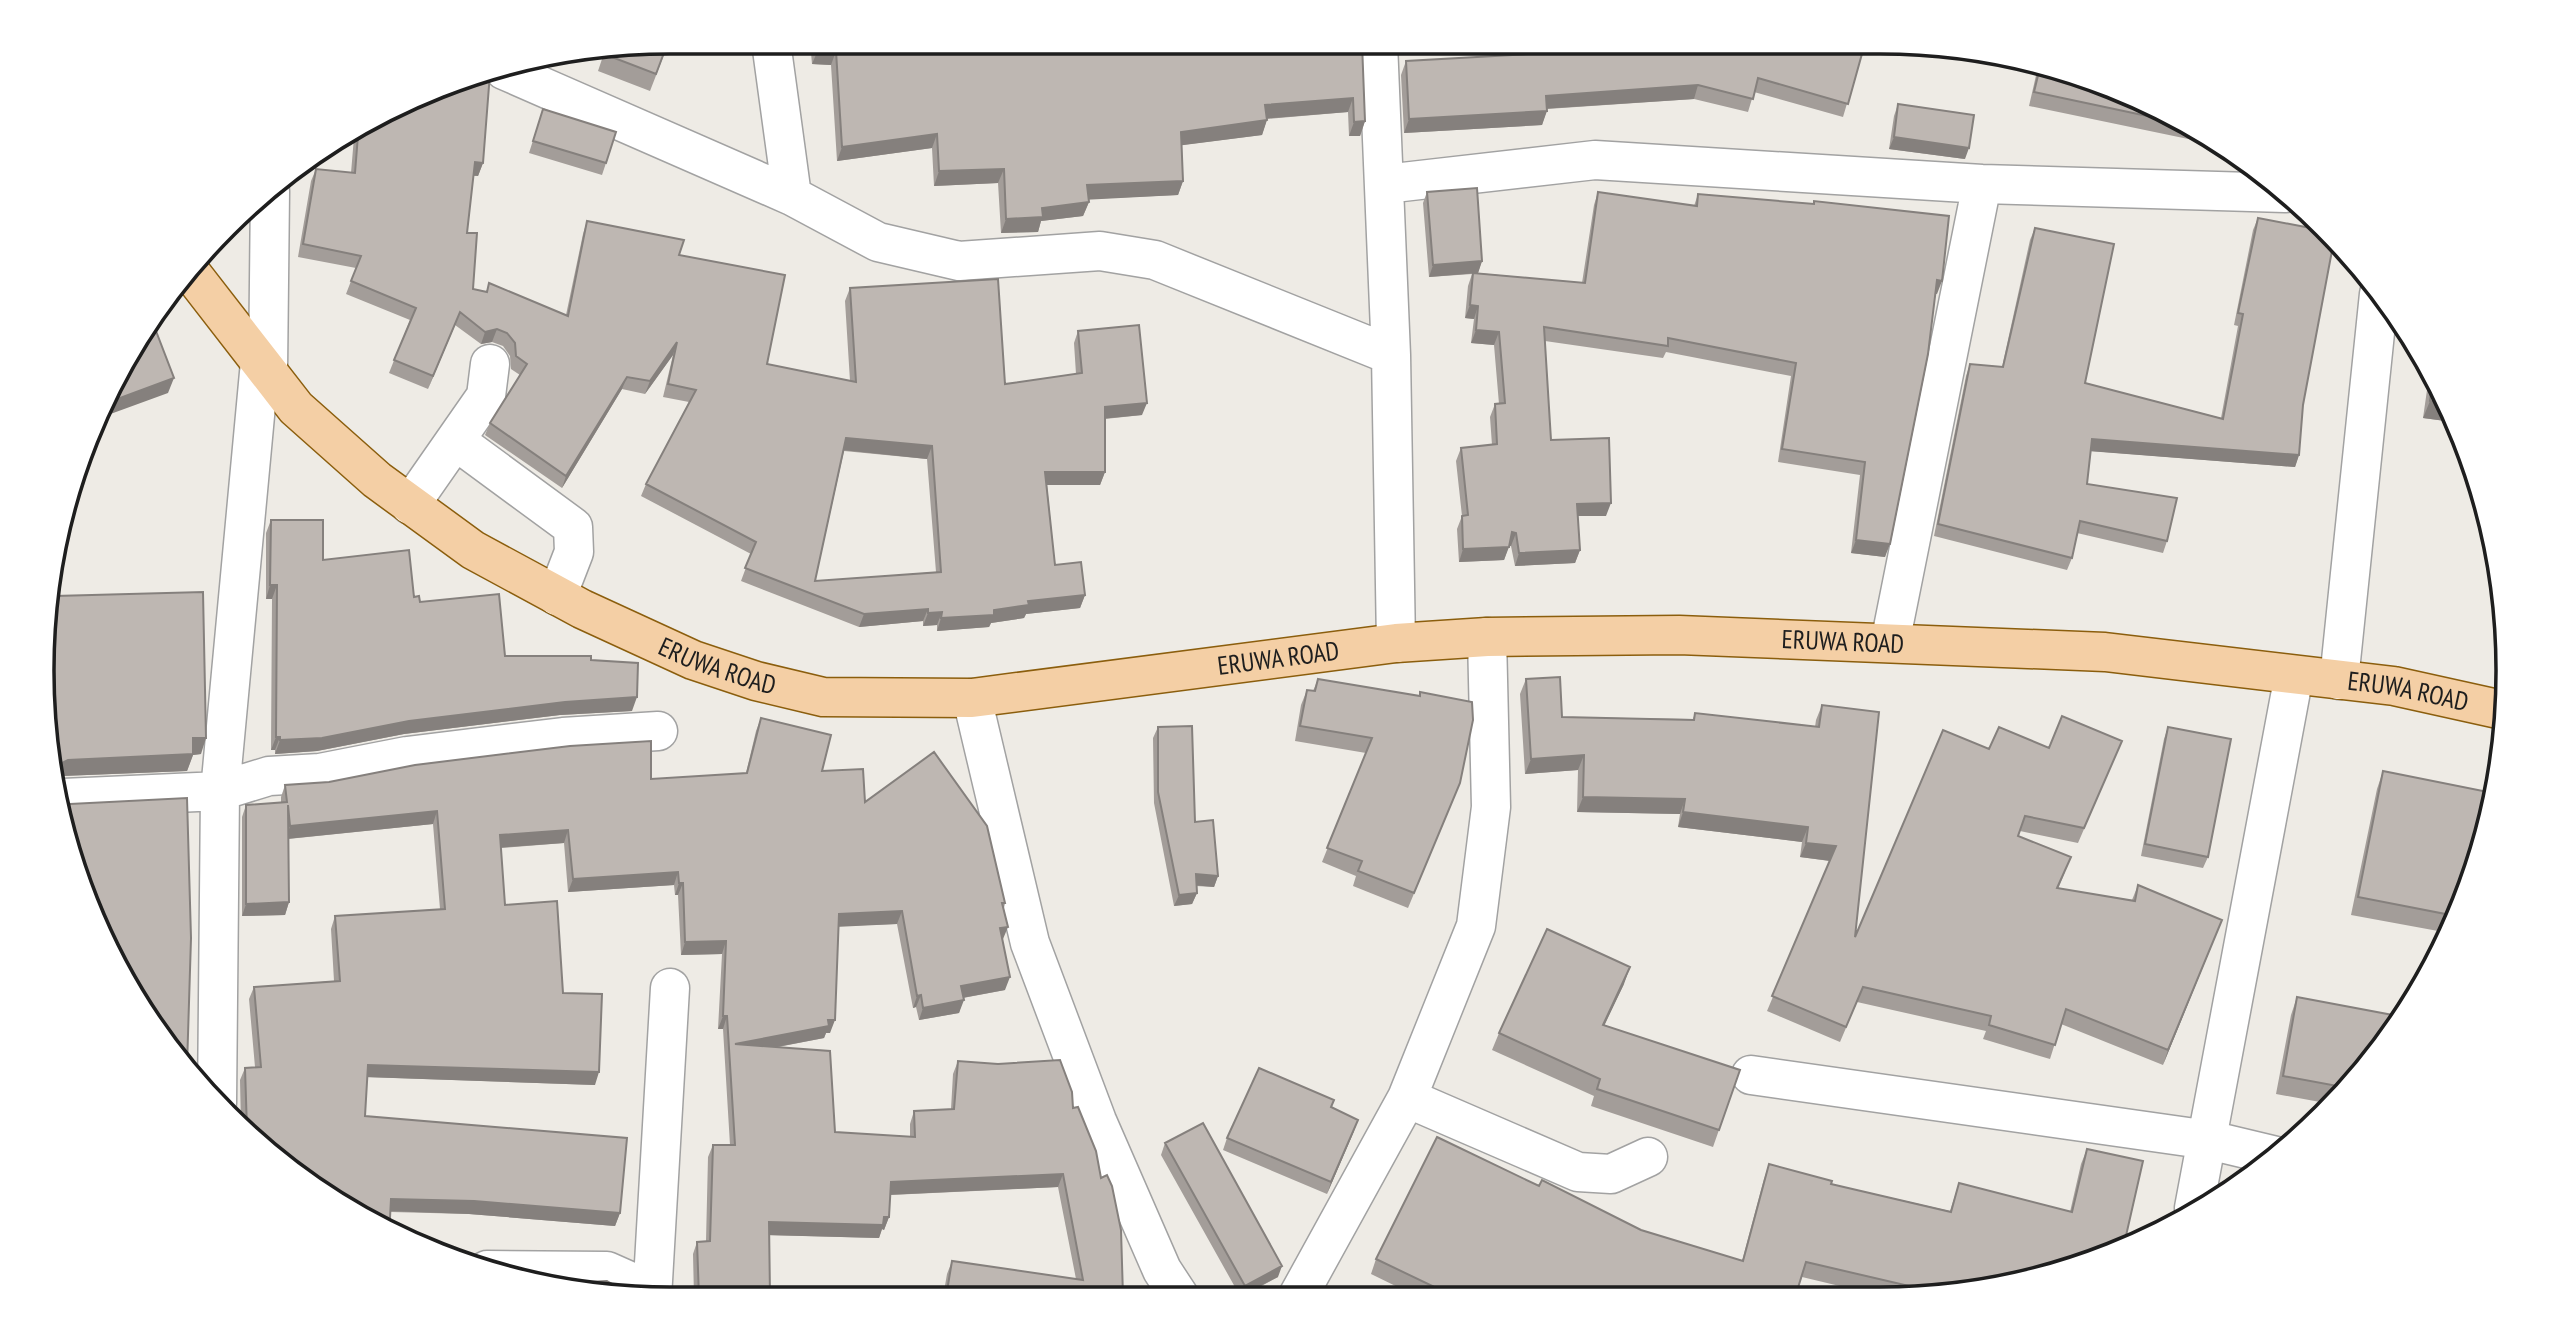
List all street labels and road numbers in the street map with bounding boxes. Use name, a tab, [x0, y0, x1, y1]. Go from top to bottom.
street label: ERUWA ROAD	[1781, 622, 1905, 660]
street label: ERUWA ROAD	[653, 629, 779, 701]
street label: ERUWA ROAD	[1215, 634, 1341, 682]
street label: ERUWA ROAD	[2346, 664, 2472, 718]

